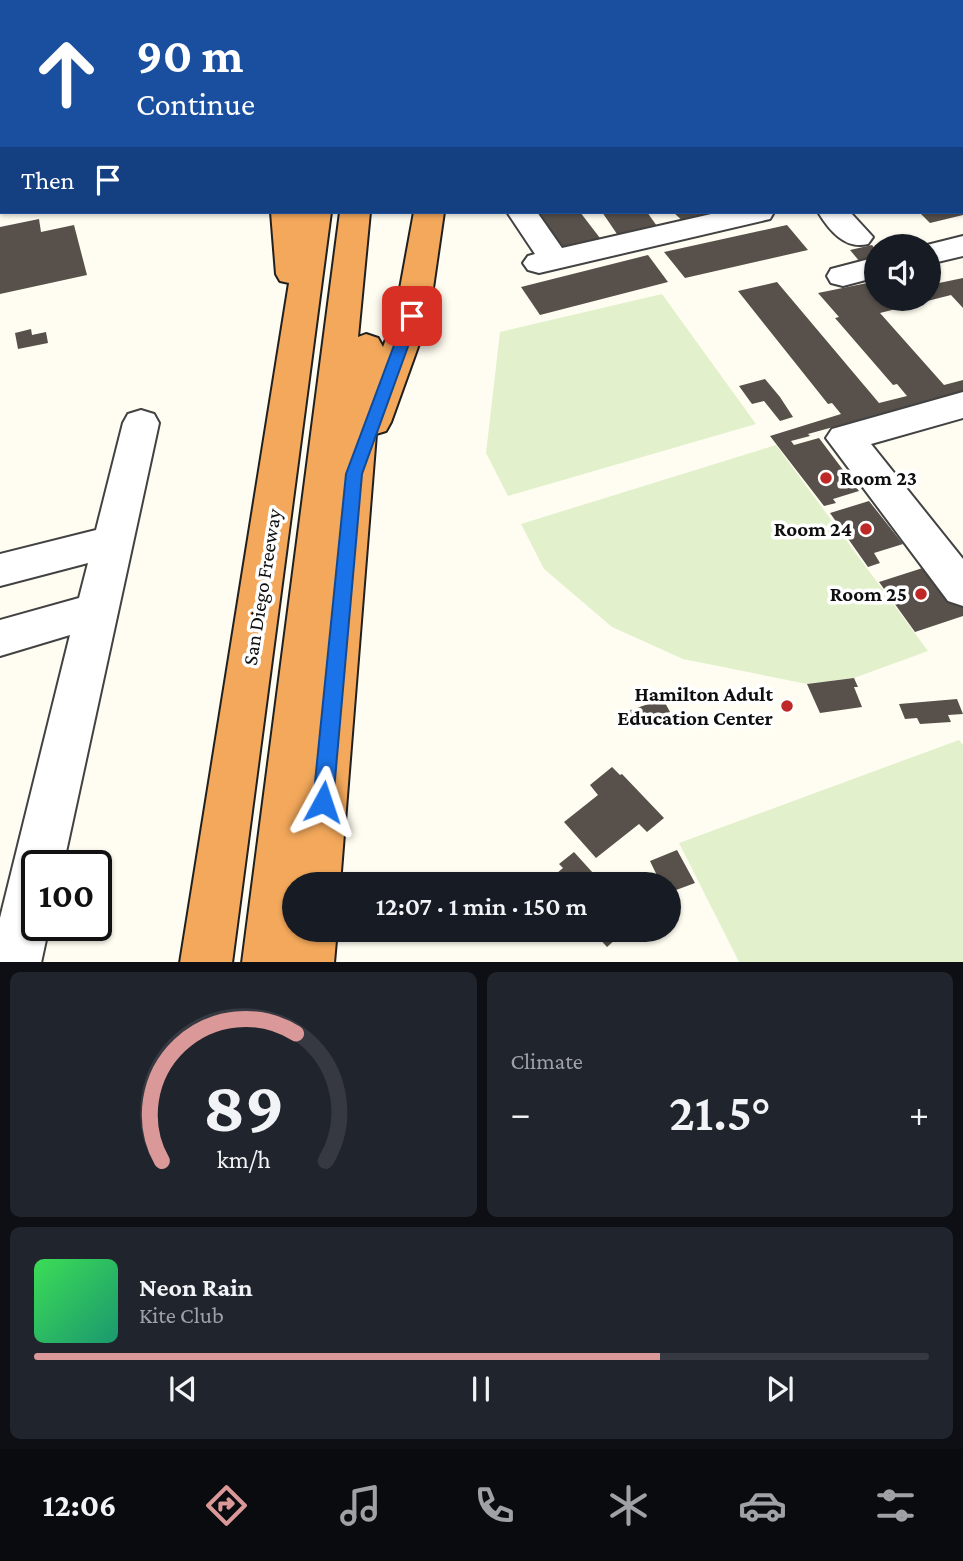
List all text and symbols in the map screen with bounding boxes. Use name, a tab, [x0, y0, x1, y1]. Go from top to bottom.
icon: ahead	[21, 28, 112, 119]
text: 90 m	[136, 28, 243, 83]
text: Continue	[136, 86, 255, 122]
icon: arrive	[89, 161, 127, 199]
text: Then	[21, 166, 75, 195]
map controls	[864, 234, 941, 311]
button: sound	[864, 234, 941, 311]
pin	[382, 286, 442, 346]
icon: arrive	[393, 297, 431, 335]
place label: Room 23	[840, 466, 917, 490]
marker: Room 23	[818, 470, 834, 486]
street label: San Diego Freeway	[238, 507, 286, 667]
place label: Room 24	[774, 517, 852, 541]
marker: Room 24	[858, 521, 874, 537]
place label: Room 25	[830, 582, 907, 606]
marker: Room 25	[913, 586, 929, 602]
place label: Hamilton Adult Education Center	[617, 682, 774, 730]
marker: Hamilton Adult Education Center	[779, 698, 795, 714]
position arrow	[286, 765, 360, 839]
speed limit sign: 100	[21, 850, 112, 941]
text: 12:07 · 1 min · 150 m	[376, 892, 587, 921]
text: Climate	[511, 1048, 583, 1074]
text: 89	[203, 1066, 284, 1147]
text: 21.5°	[669, 1083, 771, 1141]
text: −	[511, 1092, 531, 1134]
text: +	[909, 1092, 929, 1134]
text: km/h	[216, 1145, 270, 1172]
text: Neon Rain	[139, 1273, 253, 1302]
text: Kite Club	[139, 1302, 224, 1328]
icon: previous	[164, 1370, 202, 1408]
icon: pause	[462, 1370, 500, 1408]
icon: next	[761, 1370, 799, 1408]
icon: directions	[202, 1481, 251, 1530]
icon: music	[336, 1481, 385, 1530]
icon: phone	[470, 1481, 519, 1530]
icon: climate	[604, 1481, 653, 1530]
icon: car	[738, 1481, 787, 1530]
icon: filters	[871, 1481, 920, 1530]
text: 12:06	[42, 1487, 117, 1523]

